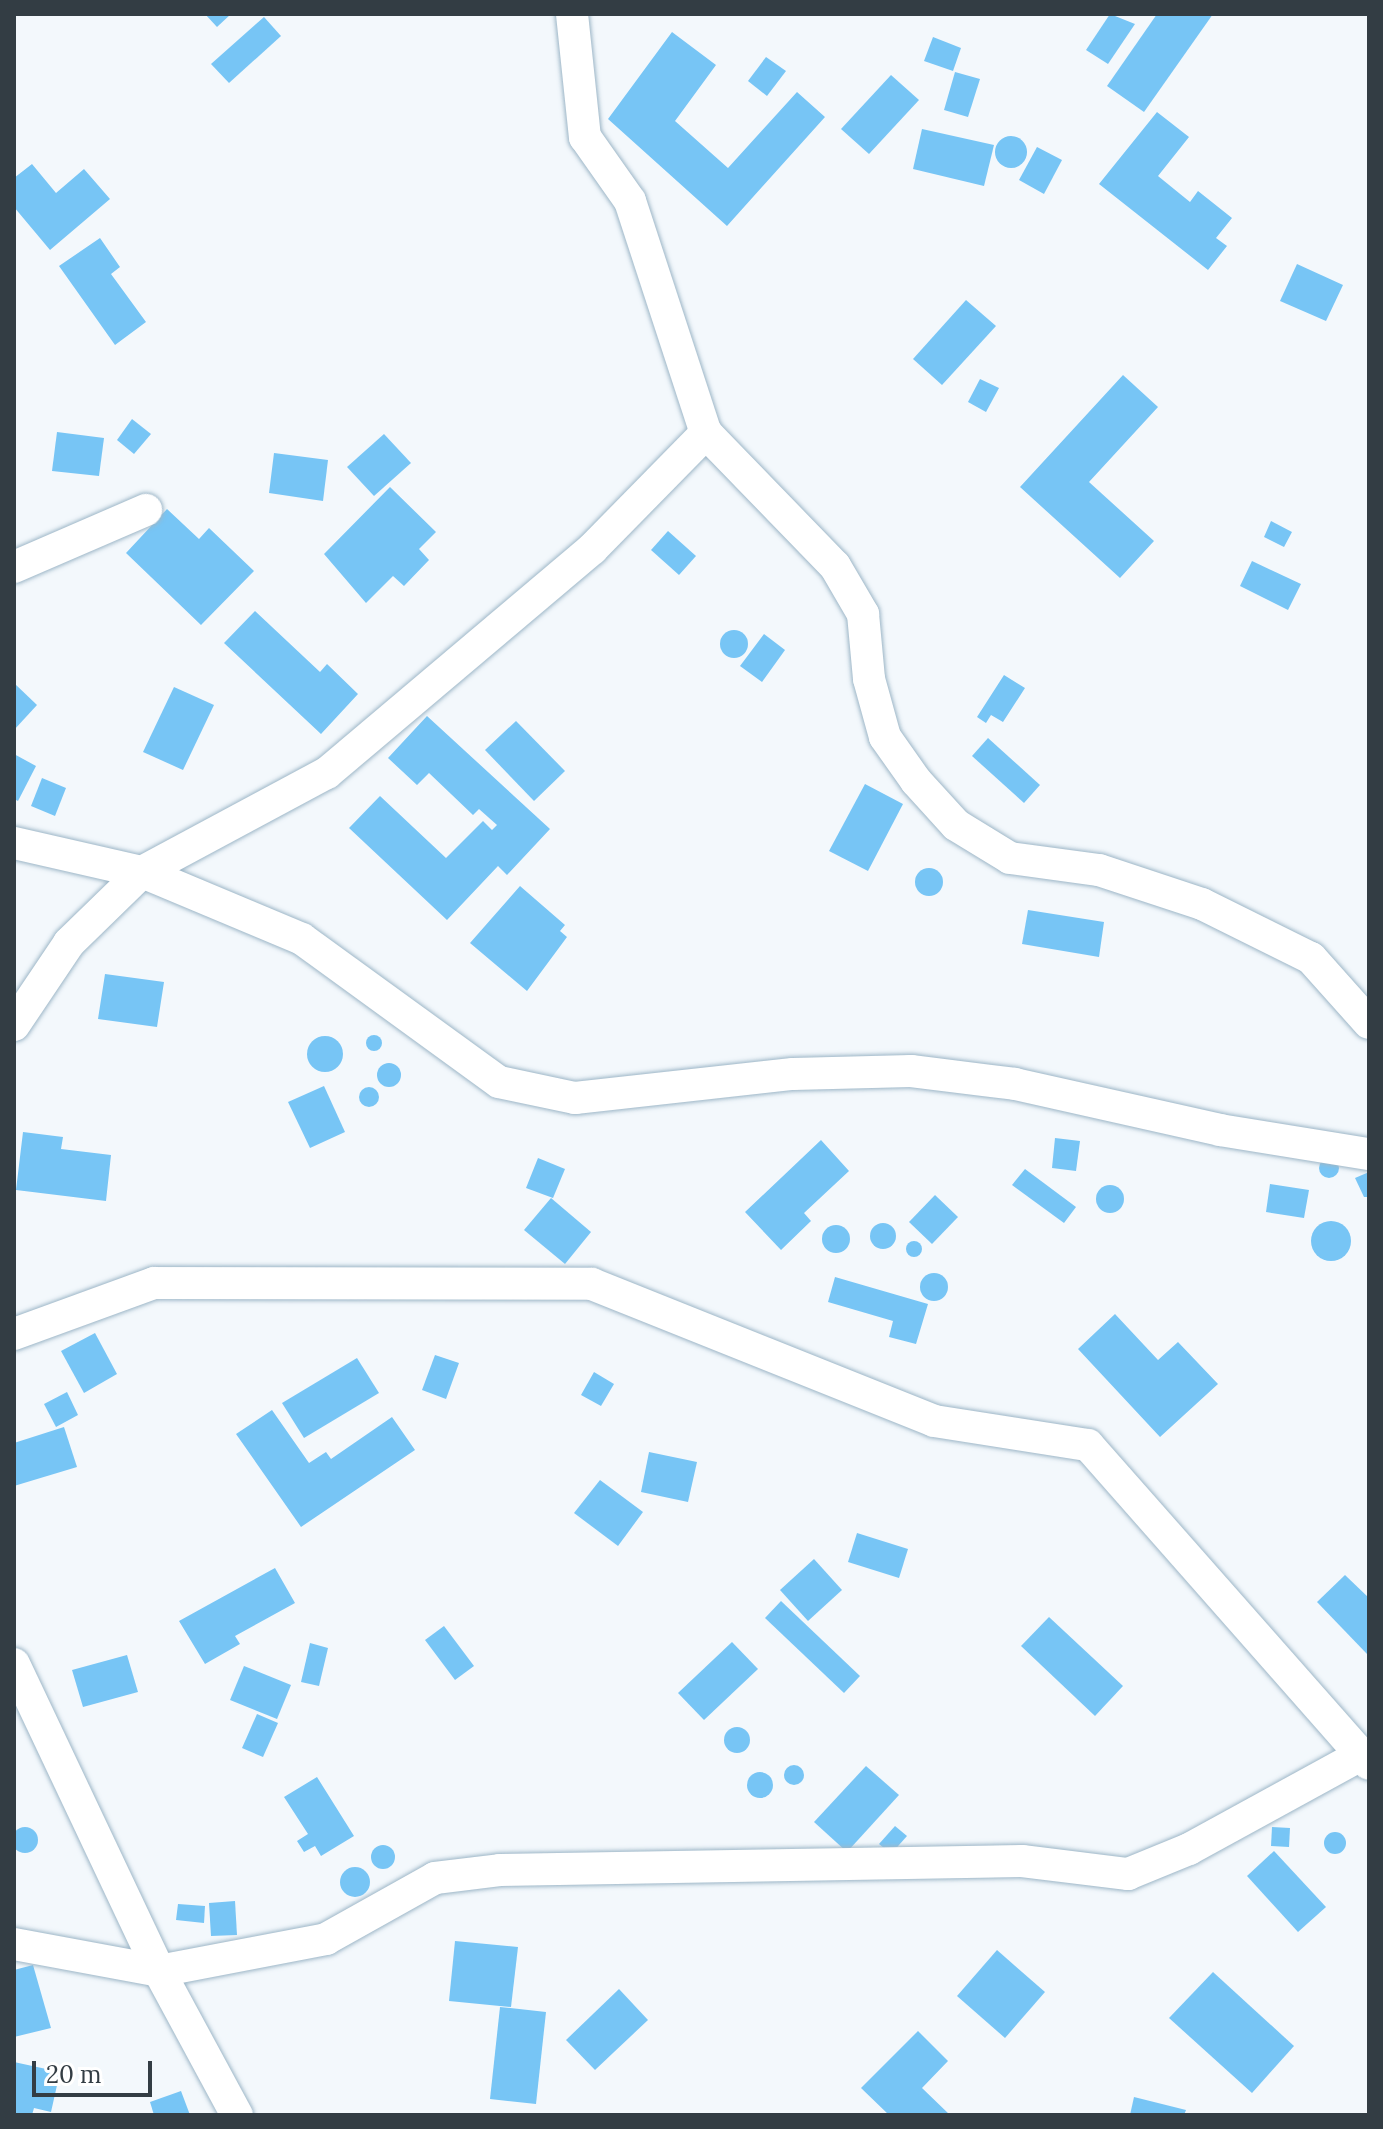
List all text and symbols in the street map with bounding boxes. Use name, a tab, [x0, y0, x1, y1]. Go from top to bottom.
scale bar	[36, 2045, 156, 2095]
text: 20 m	[46, 2059, 102, 2090]

